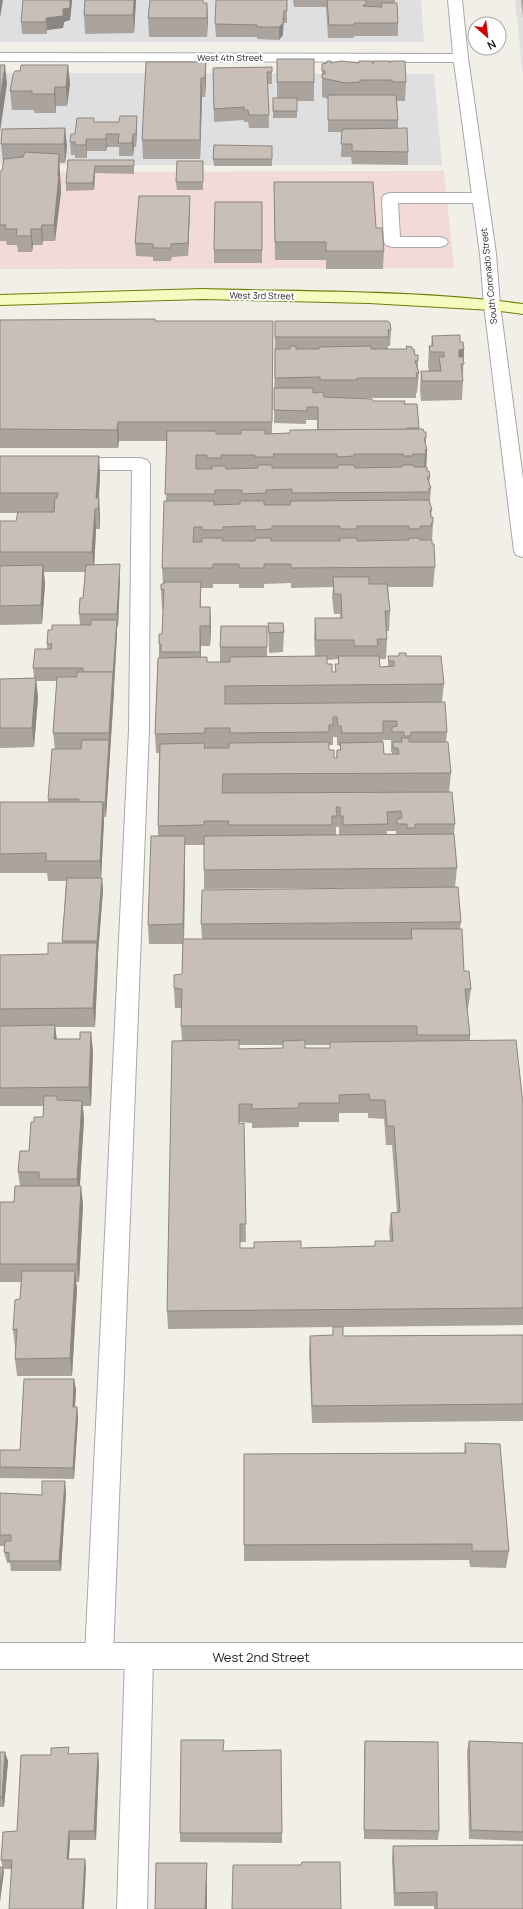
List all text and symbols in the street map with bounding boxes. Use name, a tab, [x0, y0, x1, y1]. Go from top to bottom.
north arrow	[467, 16, 507, 56]
text: N	[485, 37, 499, 54]
street label: West 4th Street	[197, 51, 263, 64]
street label: South Coronado Street	[477, 227, 500, 325]
street label: West 3rd Street	[229, 288, 295, 303]
street label: West 2nd Street	[212, 1648, 310, 1666]

